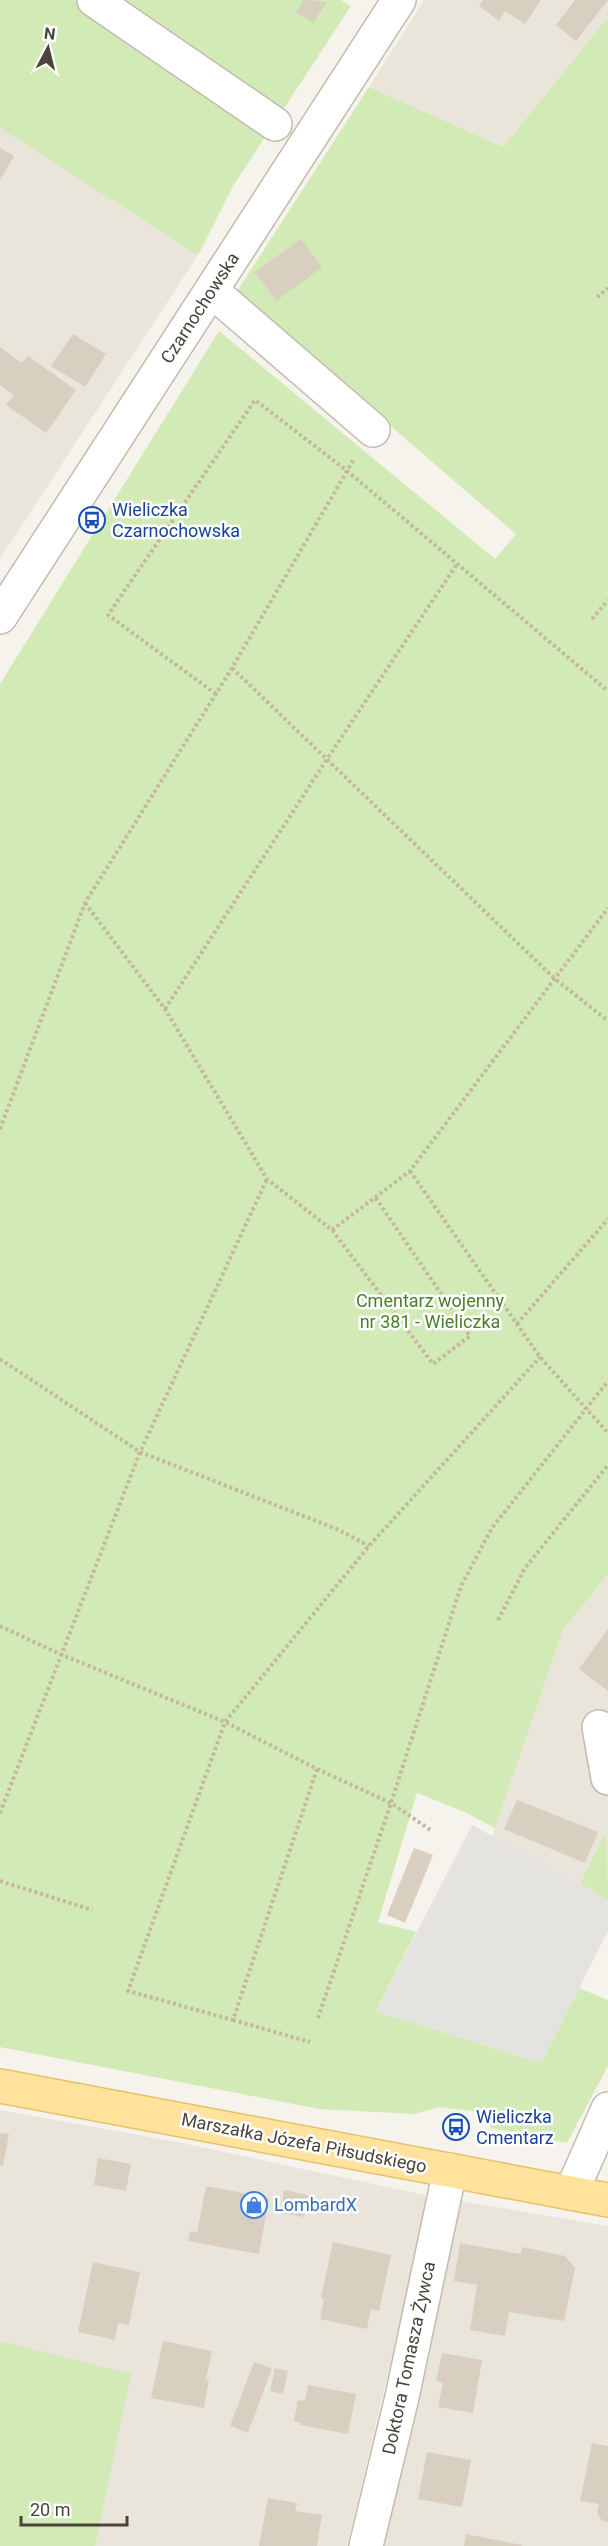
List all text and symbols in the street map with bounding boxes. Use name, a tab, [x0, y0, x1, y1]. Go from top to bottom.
north arrow	[18, 18, 78, 78]
text: N	[43, 23, 57, 44]
street label: Czarnochowska	[156, 248, 243, 367]
place label: Wieliczka Czarnochowska	[112, 499, 240, 541]
bus stop icon: Wieliczka Czarnochowska	[77, 505, 107, 535]
park label: Cmentarz wojenny nr 381 - Wieliczka	[356, 1290, 505, 1332]
place label: Wieliczka Cmentarz	[476, 2106, 554, 2148]
street label: Marszałka Józefa Piłsudskiego	[180, 2108, 429, 2177]
bus stop icon: Wieliczka Cmentarz	[441, 2112, 471, 2142]
shop icon: LombardX	[239, 2190, 269, 2220]
place label: LombardX	[274, 2194, 357, 2215]
street label: Doktora Tomasza Żywca	[378, 2259, 439, 2456]
scale bar	[21, 2489, 128, 2527]
text: 20 m	[30, 2499, 70, 2520]

